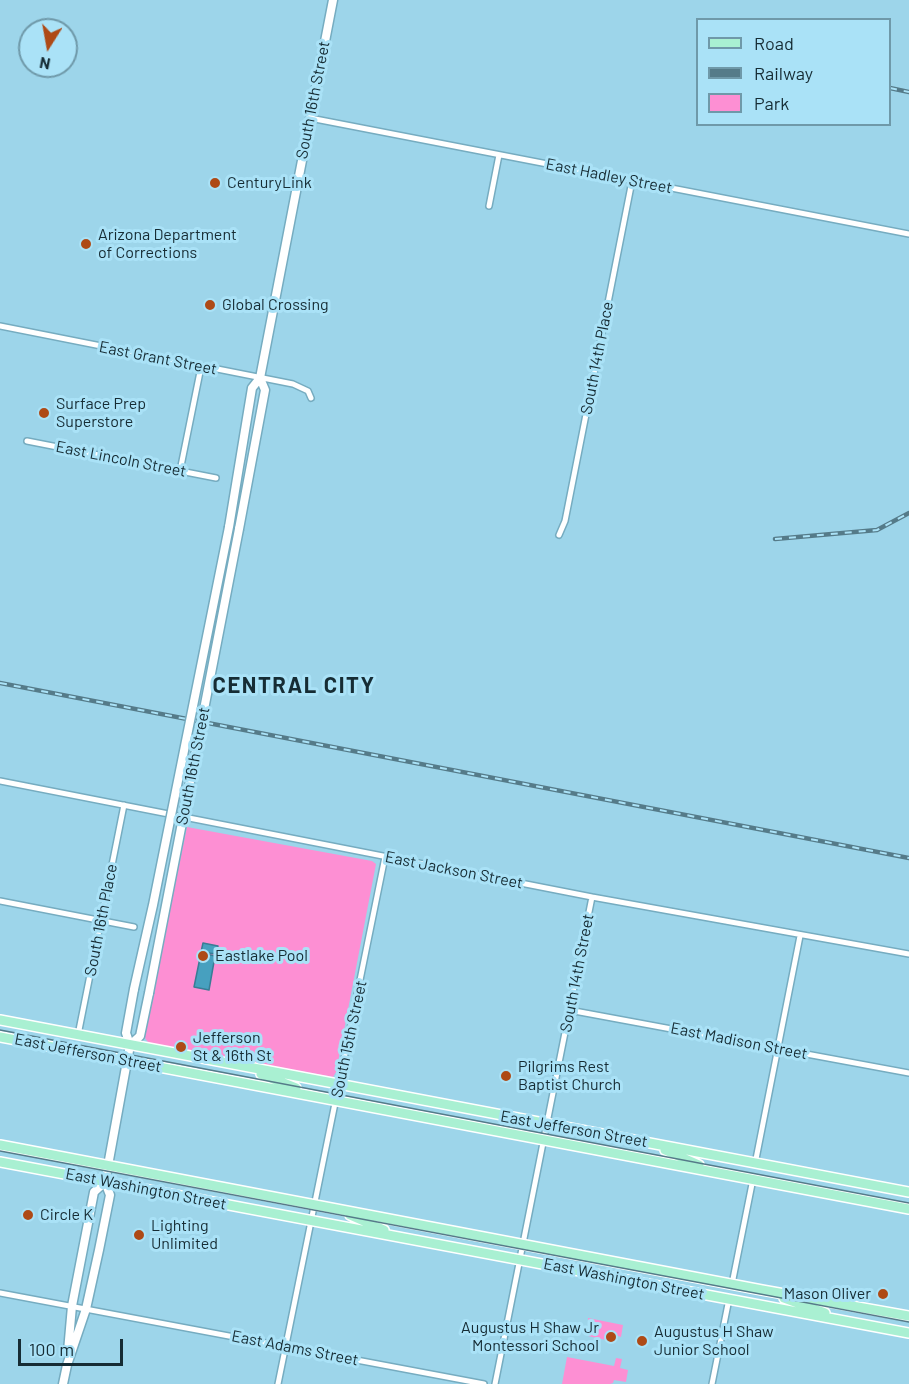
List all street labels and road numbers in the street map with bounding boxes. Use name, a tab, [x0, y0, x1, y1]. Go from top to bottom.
street label: South 16th Street	[292, 40, 334, 160]
street label: East Hadley Street	[544, 154, 674, 198]
street label: South 14th Place	[577, 300, 617, 416]
street label: East Grant Street	[97, 337, 219, 379]
street label: East Lincoln Street	[54, 437, 188, 481]
street label: South 16th Street	[172, 706, 214, 826]
street label: East Jackson Street	[383, 847, 525, 893]
street label: South 16th Place	[81, 862, 121, 978]
street label: South 14th Street	[556, 912, 598, 1034]
street label: South 15th Street	[327, 979, 371, 1099]
street label: East Madison Street	[669, 1018, 809, 1064]
street label: East Jefferson Street	[13, 1029, 163, 1077]
street label: East Jefferson Street	[499, 1107, 649, 1151]
street label: East Washington Street	[64, 1164, 228, 1214]
street label: East Washington Street	[542, 1254, 706, 1304]
street label: East Adams Street	[230, 1326, 360, 1370]

